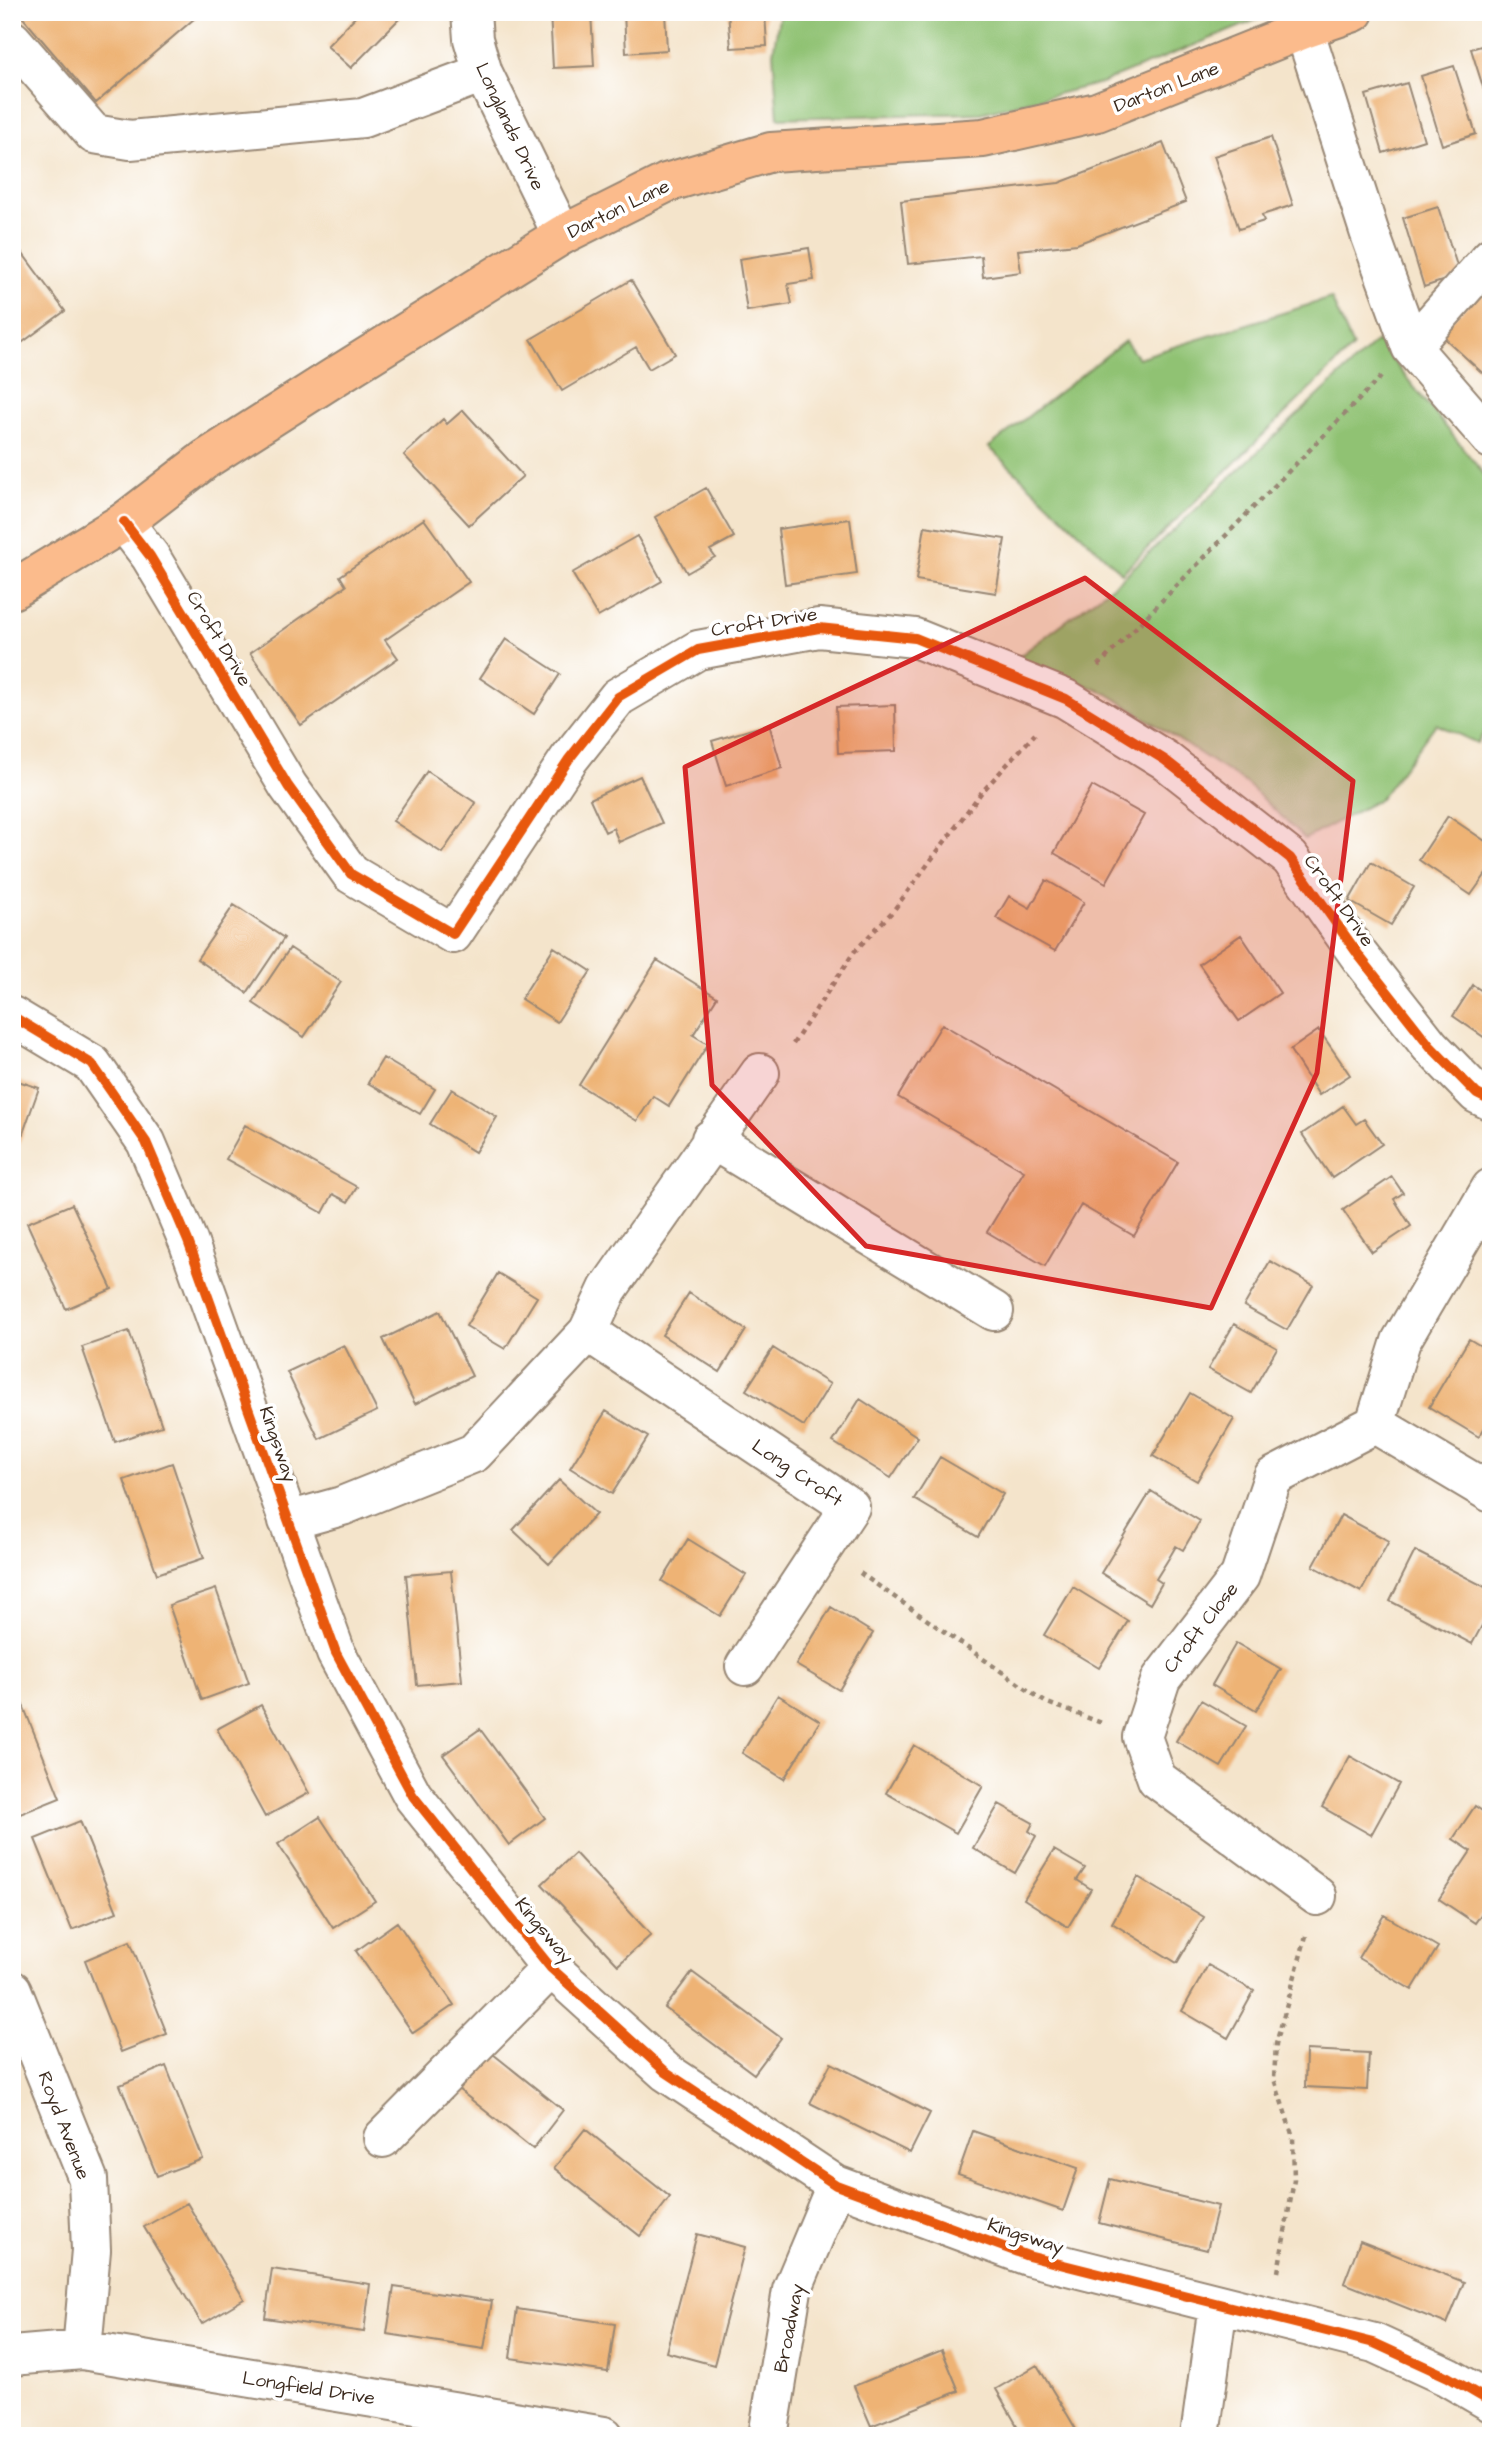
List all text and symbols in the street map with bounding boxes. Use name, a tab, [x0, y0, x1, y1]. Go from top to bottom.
street label: Darton Lane	[1110, 55, 1223, 120]
street label: Longlands Drive	[467, 58, 551, 195]
street label: Darton Lane	[563, 173, 674, 246]
street label: Croft Drive	[180, 586, 258, 692]
street label: Croft Drive	[709, 601, 819, 644]
street label: Croft Drive	[1297, 849, 1381, 952]
street label: Kingsway	[251, 1403, 303, 1487]
street label: Long Croft	[746, 1433, 848, 1515]
street label: Croft Close	[1157, 1577, 1245, 1679]
street label: Kingsway	[507, 1892, 580, 1971]
street label: Royd Avenue	[30, 2068, 97, 2184]
street label: Kingsway	[984, 2211, 1068, 2263]
street label: Broadway	[768, 2281, 812, 2375]
street label: Longfield Drive	[240, 2365, 377, 2413]

